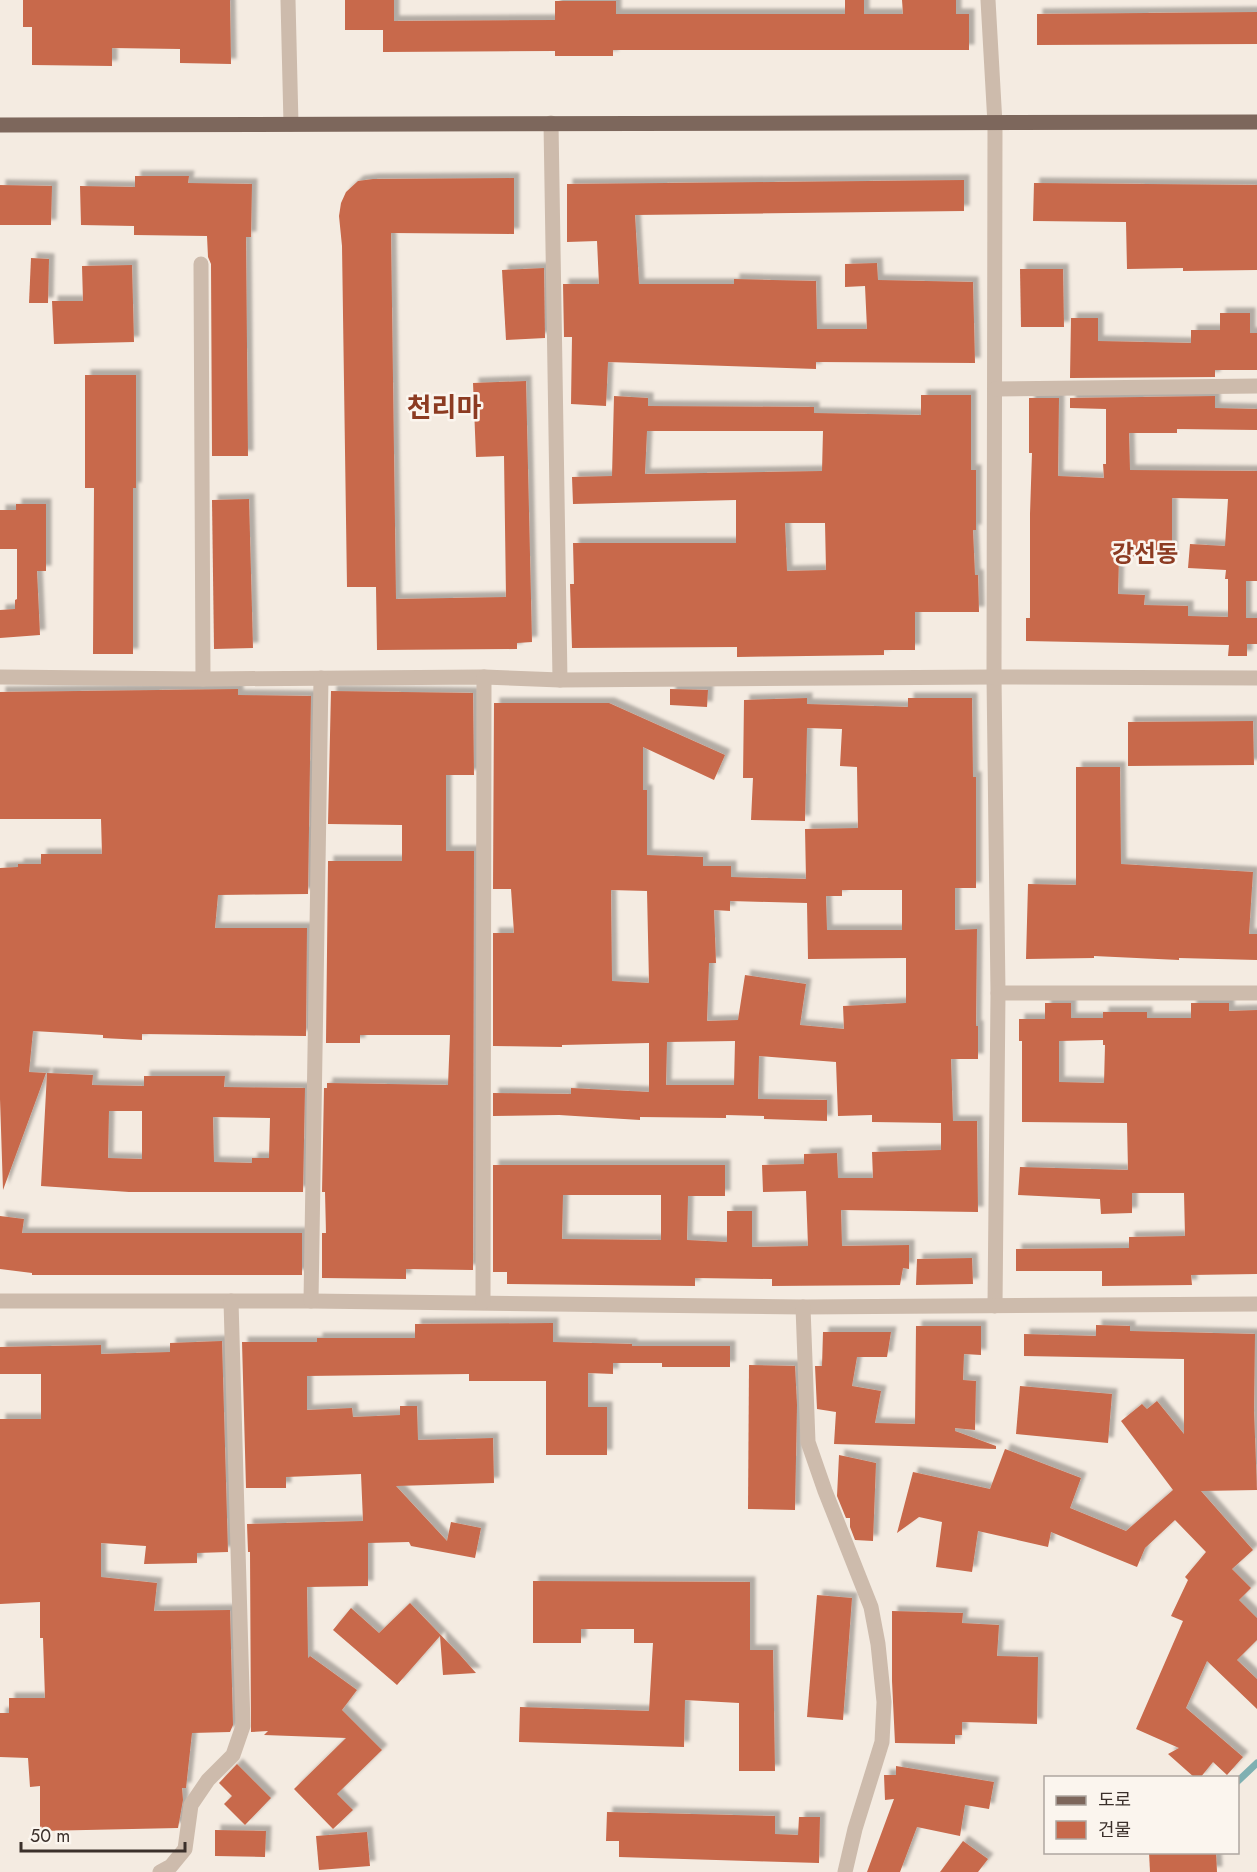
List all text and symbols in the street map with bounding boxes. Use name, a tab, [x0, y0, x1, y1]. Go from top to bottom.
district label: 천리마	[407, 388, 481, 427]
district label: 강선동	[1112, 536, 1178, 571]
legend	[1044, 1776, 1239, 1854]
text: 도로	[1098, 1787, 1131, 1813]
scale bar	[21, 1815, 184, 1853]
text: 건물	[1098, 1817, 1131, 1843]
text: 50 m	[30, 1823, 70, 1849]

